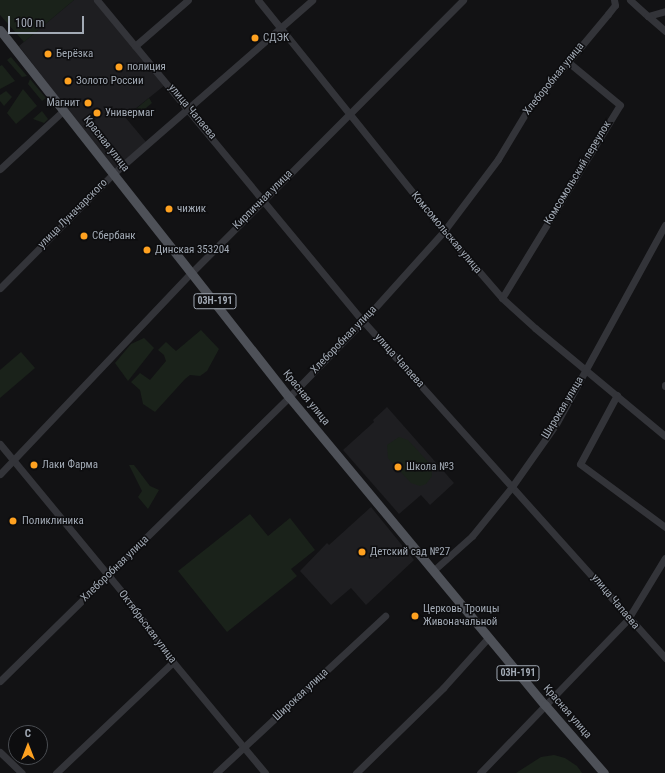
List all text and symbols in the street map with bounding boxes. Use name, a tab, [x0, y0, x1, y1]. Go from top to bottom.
scale bar	[10, 8, 86, 34]
text: 100 m	[15, 16, 45, 30]
place label: СДЭК	[263, 31, 289, 45]
marker: СДЭК	[250, 33, 260, 43]
street label: Хлеборобная улица	[521, 40, 587, 118]
place label: Берёзка	[56, 47, 93, 61]
marker: Берёзка	[43, 49, 53, 59]
place label: полиция	[127, 60, 166, 74]
marker: полиция	[114, 62, 124, 72]
place label: Золото России	[76, 74, 144, 88]
marker: Золото России	[63, 76, 73, 86]
street label: улица Чапаева	[165, 82, 219, 142]
place label: Магнит	[46, 96, 80, 110]
marker: Магнит	[83, 98, 93, 108]
place label: Универмаг	[105, 106, 154, 120]
marker: Универмаг	[92, 108, 102, 118]
street label: Красная улица	[80, 113, 132, 175]
street label: Комсомольский переулок	[542, 119, 614, 227]
street label: Кирпичная улица	[230, 167, 296, 233]
street label: улица Луначарского	[36, 177, 110, 251]
street label: Комсомольская улица	[408, 189, 484, 277]
place label: чижик	[177, 202, 206, 216]
marker: чижик	[164, 204, 174, 214]
place label: Сбербанк	[92, 229, 136, 243]
marker: Сбербанк	[79, 231, 89, 241]
place label: Динская 353204	[155, 243, 230, 257]
marker: Динская 353204	[142, 245, 152, 255]
road number: 03Н-191	[193, 293, 237, 309]
street label: Хлеборобная улица	[308, 303, 380, 377]
street label: улица Чапаева	[371, 331, 427, 391]
street label: Красная улица	[280, 368, 332, 428]
street label: Широкая улица	[539, 374, 587, 442]
place label: Лаки Фарма	[42, 458, 98, 472]
marker: Лаки Фарма	[29, 460, 39, 470]
place label: Школа №3	[406, 460, 454, 474]
marker: Школа №3	[393, 462, 403, 472]
place label: Поликлиника	[22, 514, 84, 528]
marker: Поликлиника	[7, 515, 19, 527]
street label: Хлеборобная улица	[78, 533, 152, 605]
place label: Детский сад №27	[370, 545, 450, 559]
marker: Детский сад №27	[357, 547, 367, 557]
street label: улица Чапаева	[588, 572, 642, 632]
street label: Октябрьская улица	[115, 588, 179, 666]
place label: Церковь Троицы Живоначальной	[423, 603, 500, 629]
marker: Церковь Троицы Живоначальной	[410, 611, 420, 621]
road number: 03Н-191	[496, 665, 540, 681]
street label: Широкая улица	[271, 666, 331, 724]
street label: Красная улица	[540, 682, 594, 742]
north arrow	[8, 725, 48, 765]
text: С	[25, 727, 31, 740]

